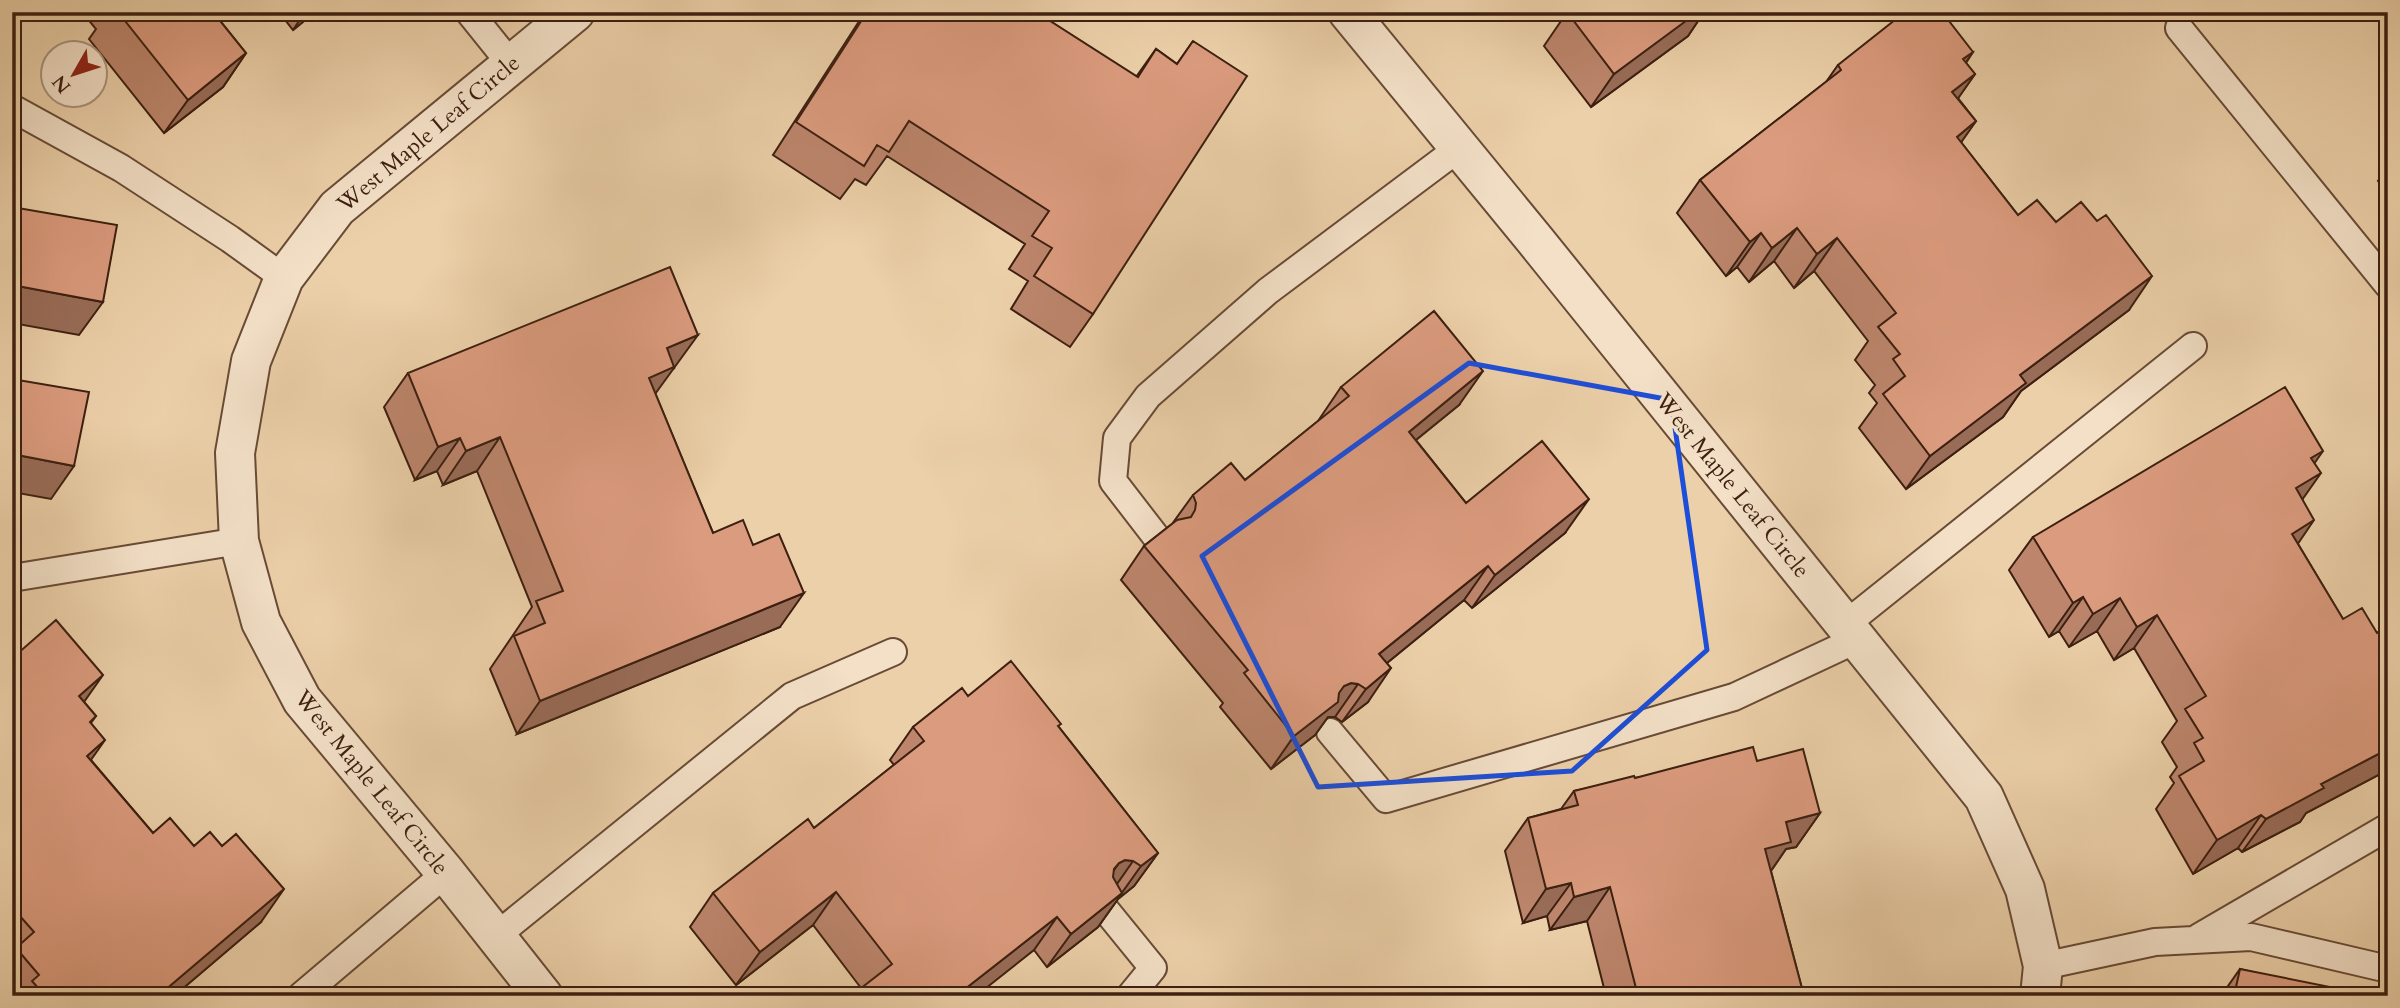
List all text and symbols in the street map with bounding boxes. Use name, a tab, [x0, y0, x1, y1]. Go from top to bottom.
north arrow	[38, 38, 108, 108]
street label: West Maple Leaf Circle	[329, 48, 526, 220]
text: N	[46, 69, 77, 99]
street label: West Maple Leaf Circle	[1648, 385, 1817, 584]
street label: West Maple Leaf Circle	[287, 682, 456, 881]

